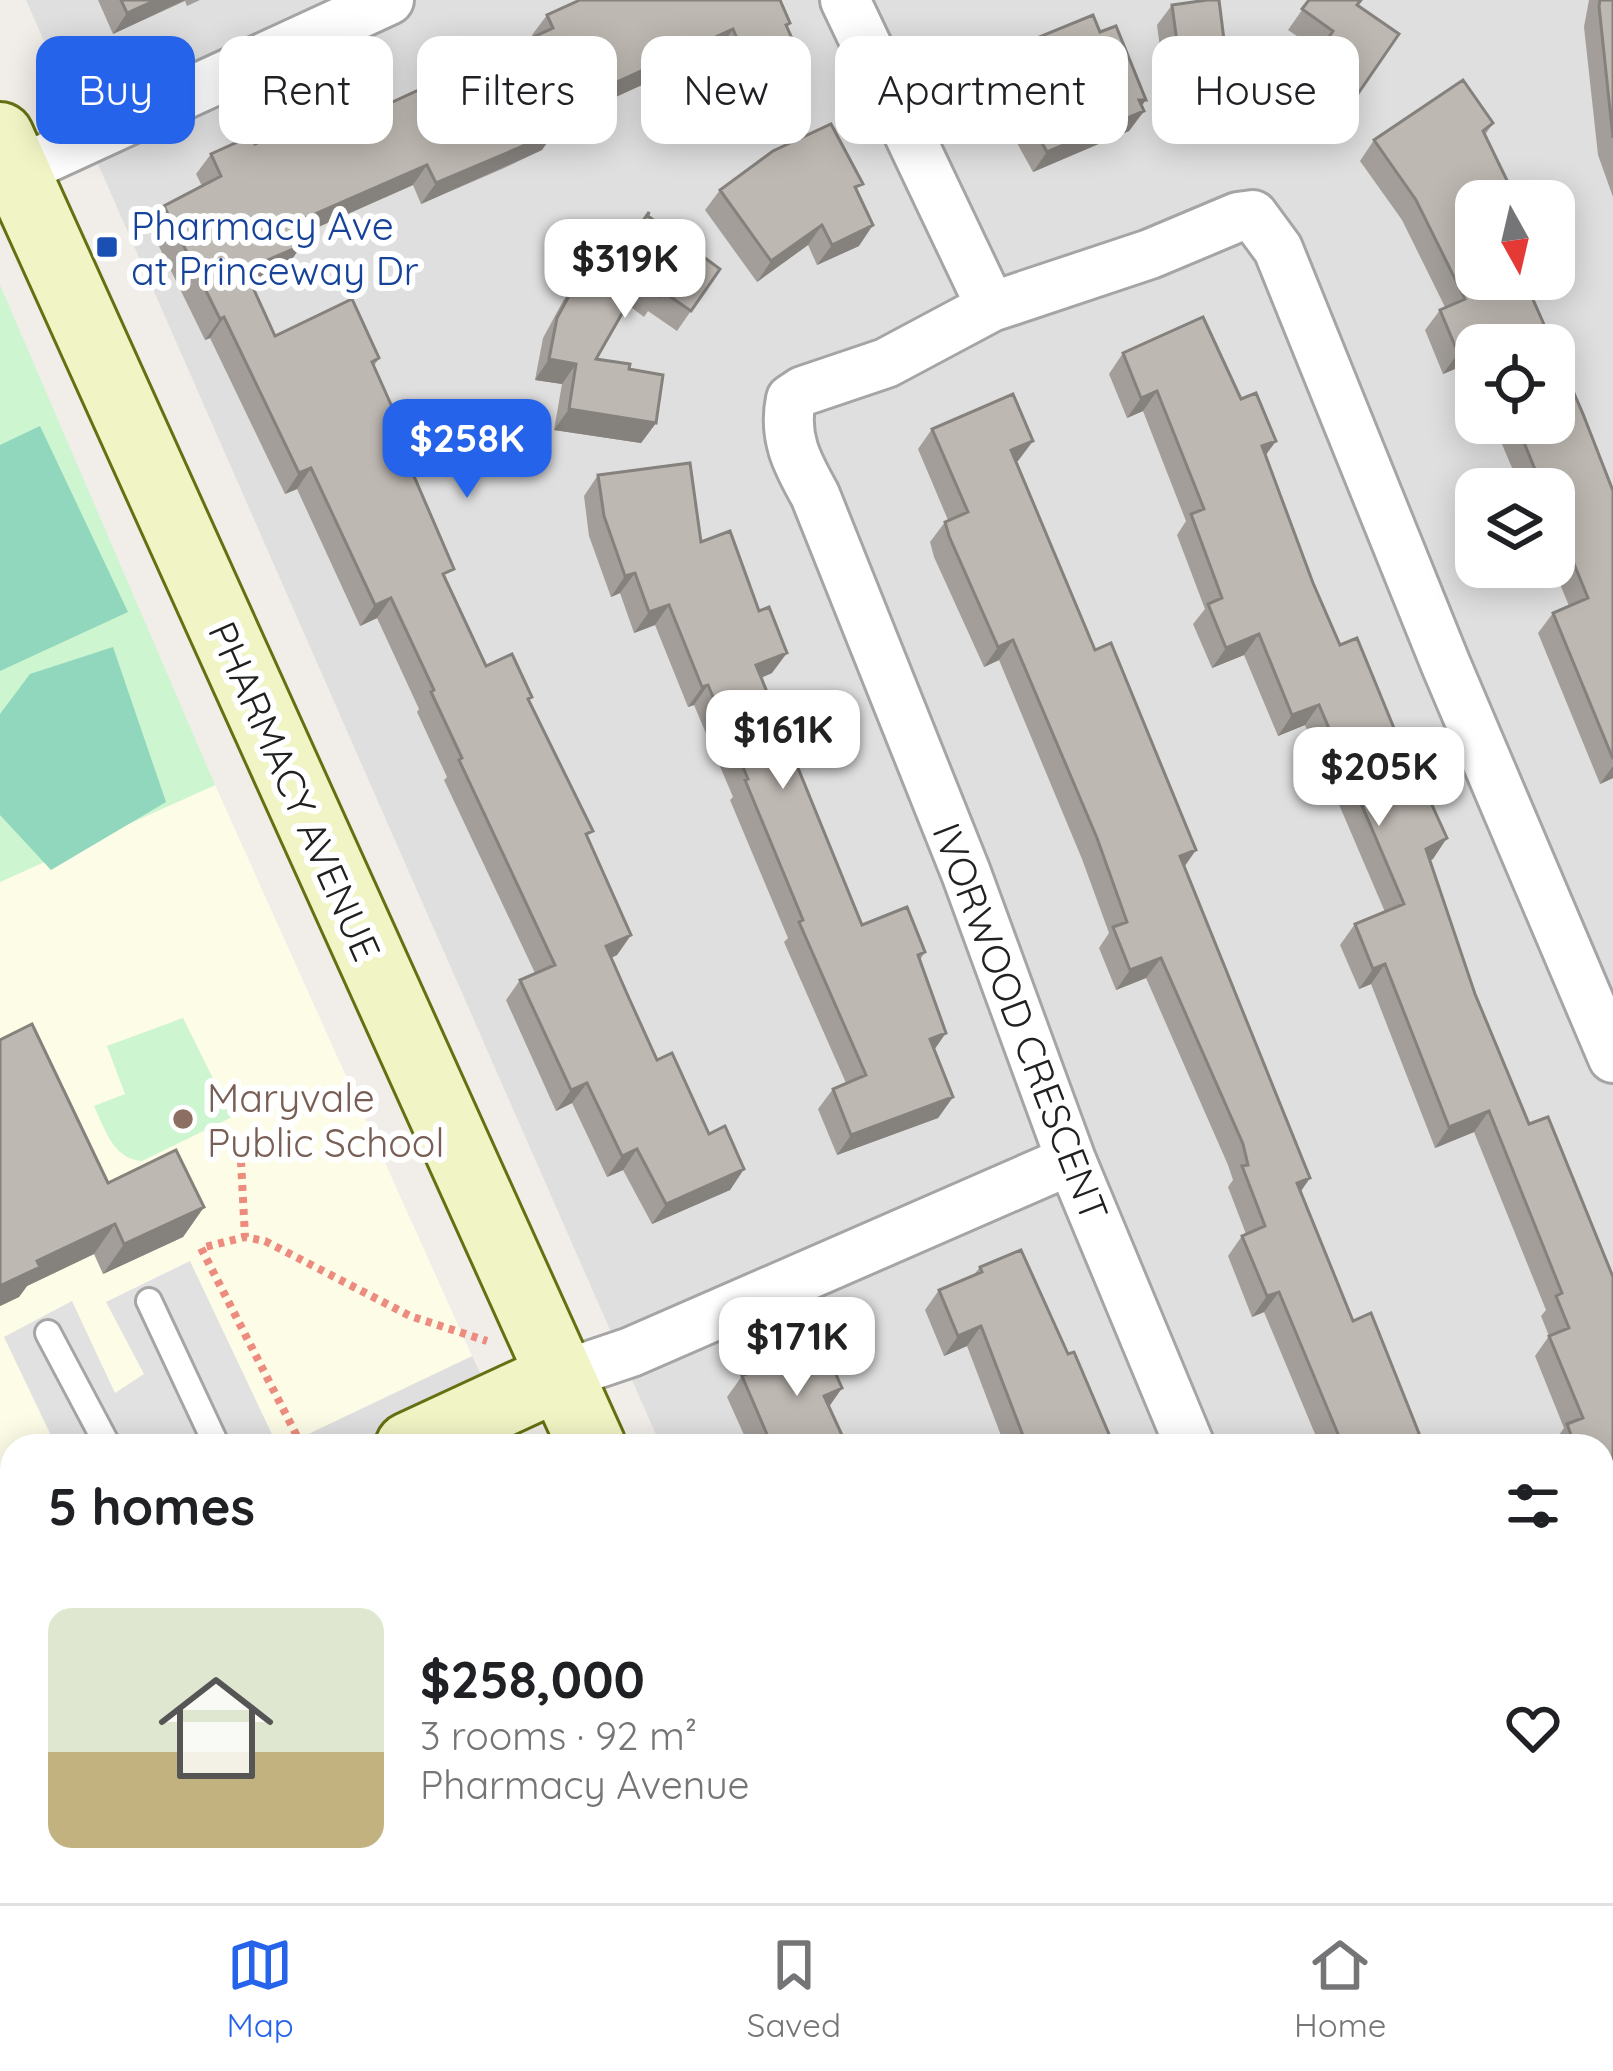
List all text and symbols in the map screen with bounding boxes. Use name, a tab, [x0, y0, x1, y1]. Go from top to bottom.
chip: Buy	[36, 36, 195, 144]
chip: Rent	[219, 36, 393, 144]
chip: Filters	[417, 36, 617, 144]
chip: New	[641, 36, 811, 144]
chip: Apartment	[835, 36, 1128, 144]
chip: House	[1152, 36, 1359, 144]
north arrow	[1455, 180, 1575, 300]
map controls	[1455, 180, 1575, 588]
place label: Pharmacy Ave at Princeway Dr	[131, 201, 419, 295]
pin: $319K	[541, 219, 709, 321]
text: $319K	[571, 233, 679, 282]
marker: Pharmacy Ave at Princeway Dr	[94, 234, 120, 260]
button: locate	[1455, 324, 1575, 444]
pin: $258K	[383, 399, 551, 501]
text: $258K	[410, 413, 524, 462]
button: layers	[1455, 468, 1575, 588]
street label: PHARMACY AVENUE	[198, 614, 392, 968]
pin: $161K	[699, 690, 867, 792]
text: $161K	[733, 704, 833, 753]
pin: $205K	[1295, 727, 1463, 829]
text: $205K	[1320, 741, 1438, 790]
street label: IVORWOOD CRESCENT	[922, 816, 1120, 1228]
place label: Maryvale Public School	[207, 1073, 444, 1167]
marker: Maryvale Public School	[170, 1106, 196, 1132]
pin: $171K	[713, 1297, 881, 1399]
text: $171K	[746, 1311, 848, 1360]
icon: filters	[1500, 1473, 1566, 1539]
text: 5 homes	[48, 1474, 255, 1538]
text: $258,000	[420, 1647, 645, 1711]
icon: home	[144, 1656, 288, 1800]
icon: heart	[1500, 1695, 1566, 1761]
text: 3 rooms · 92 m²	[420, 1711, 697, 1760]
text: Pharmacy Avenue	[420, 1760, 750, 1809]
tab: Map	[227, 1932, 294, 2045]
tab: Saved	[747, 1932, 841, 2045]
tab: Home	[1294, 1932, 1386, 2045]

